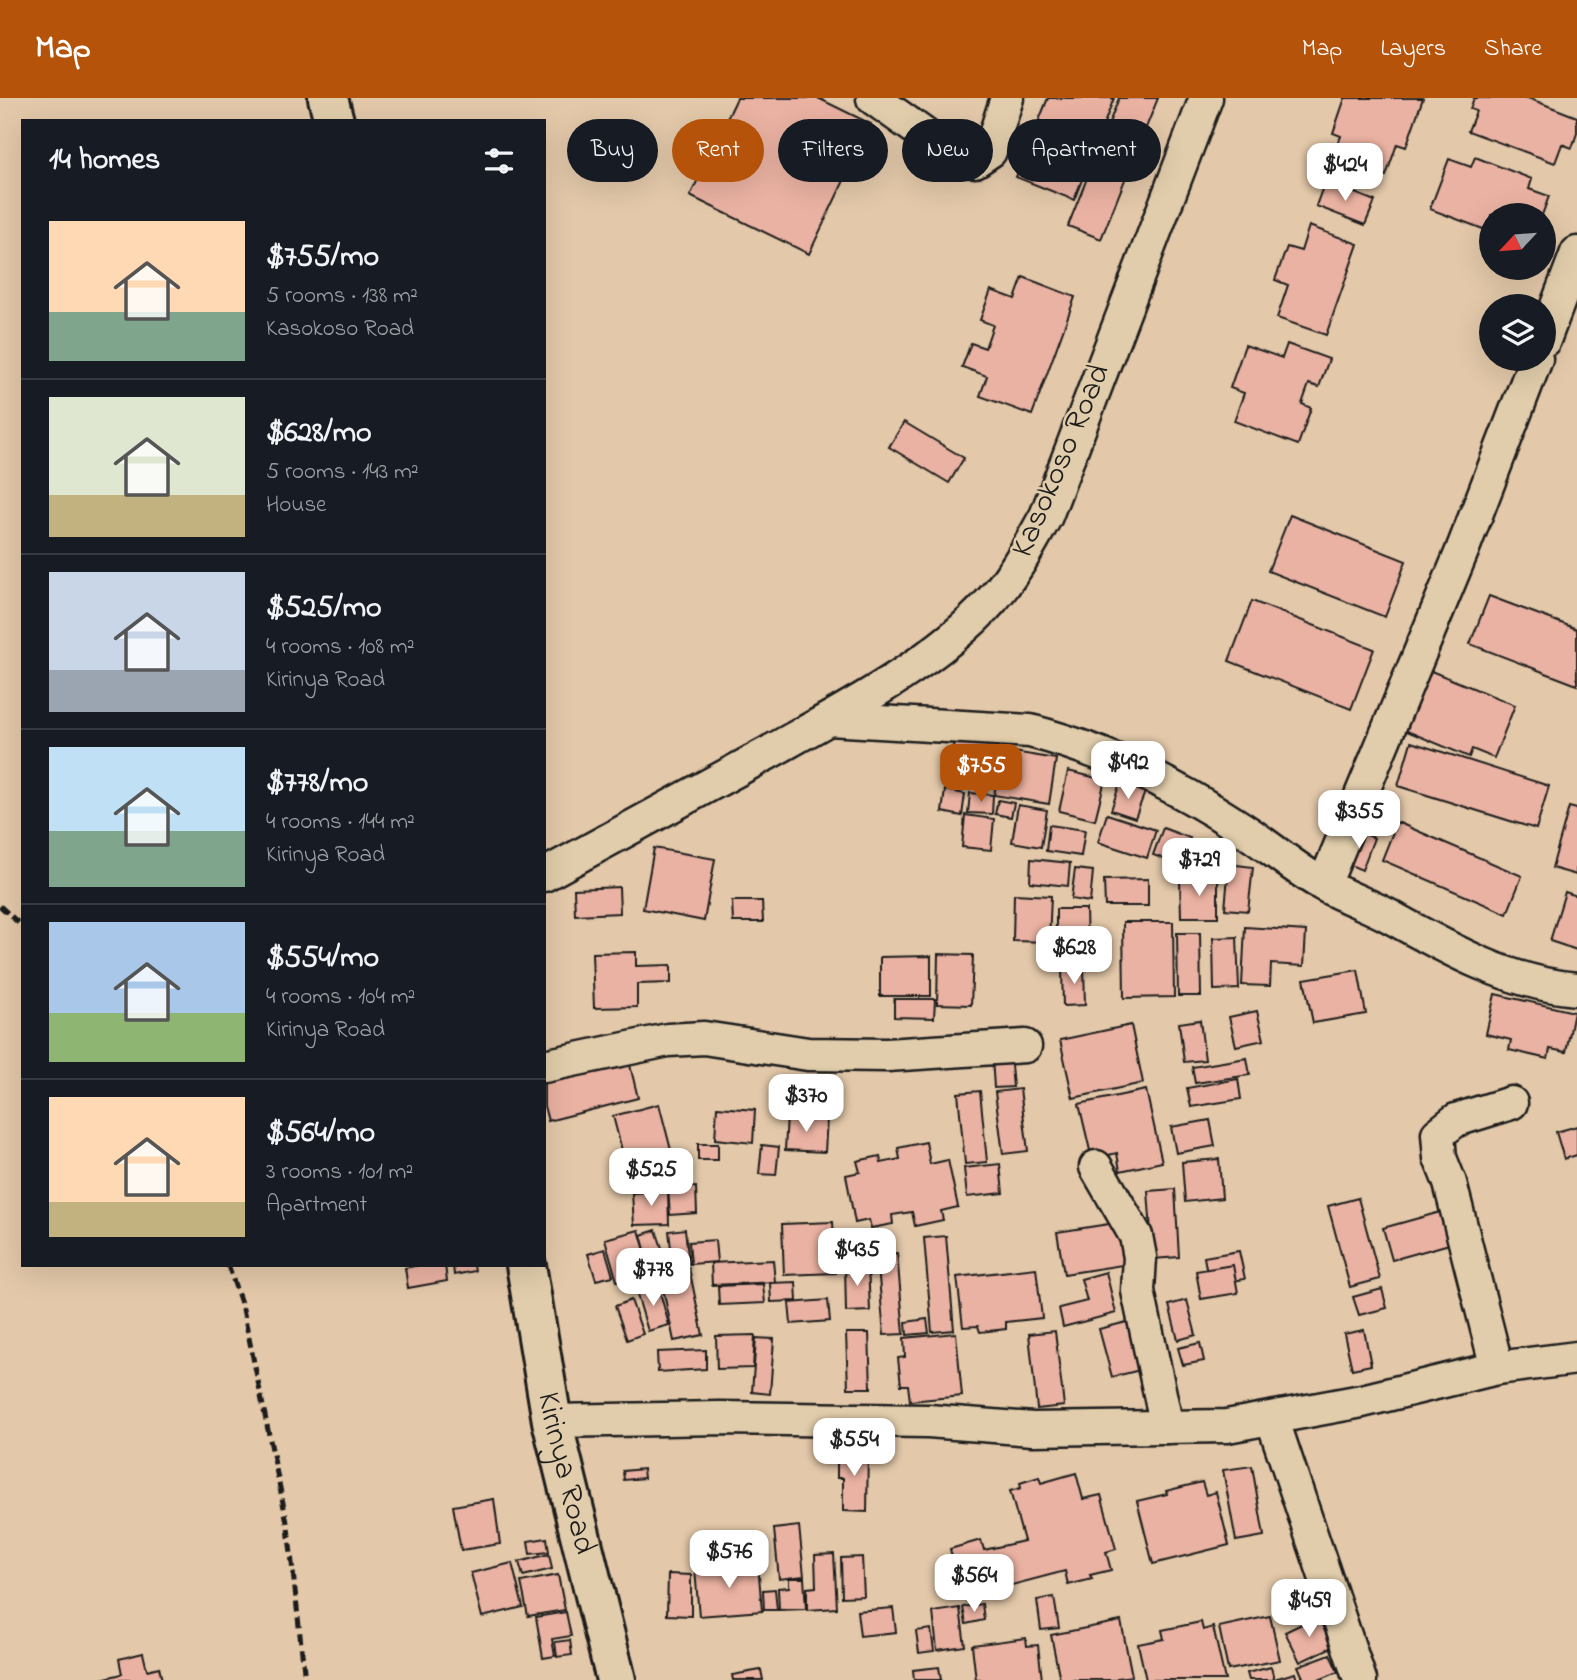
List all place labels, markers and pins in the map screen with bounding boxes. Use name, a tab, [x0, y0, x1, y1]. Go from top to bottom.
pin: $424	[1304, 144, 1386, 203]
pin: $492	[1087, 742, 1169, 801]
pin: $755	[940, 744, 1022, 804]
pin: $355	[1318, 790, 1400, 850]
pin: $729	[1158, 838, 1240, 898]
pin: $628	[1033, 926, 1115, 986]
pin: $370	[765, 1074, 847, 1134]
pin: $525	[610, 1148, 692, 1208]
pin: $435	[816, 1228, 898, 1288]
pin: $778	[612, 1248, 694, 1308]
pin: $554	[813, 1418, 895, 1478]
pin: $576	[688, 1530, 770, 1590]
pin: $564	[933, 1554, 1015, 1614]
pin: $459	[1268, 1580, 1350, 1639]

